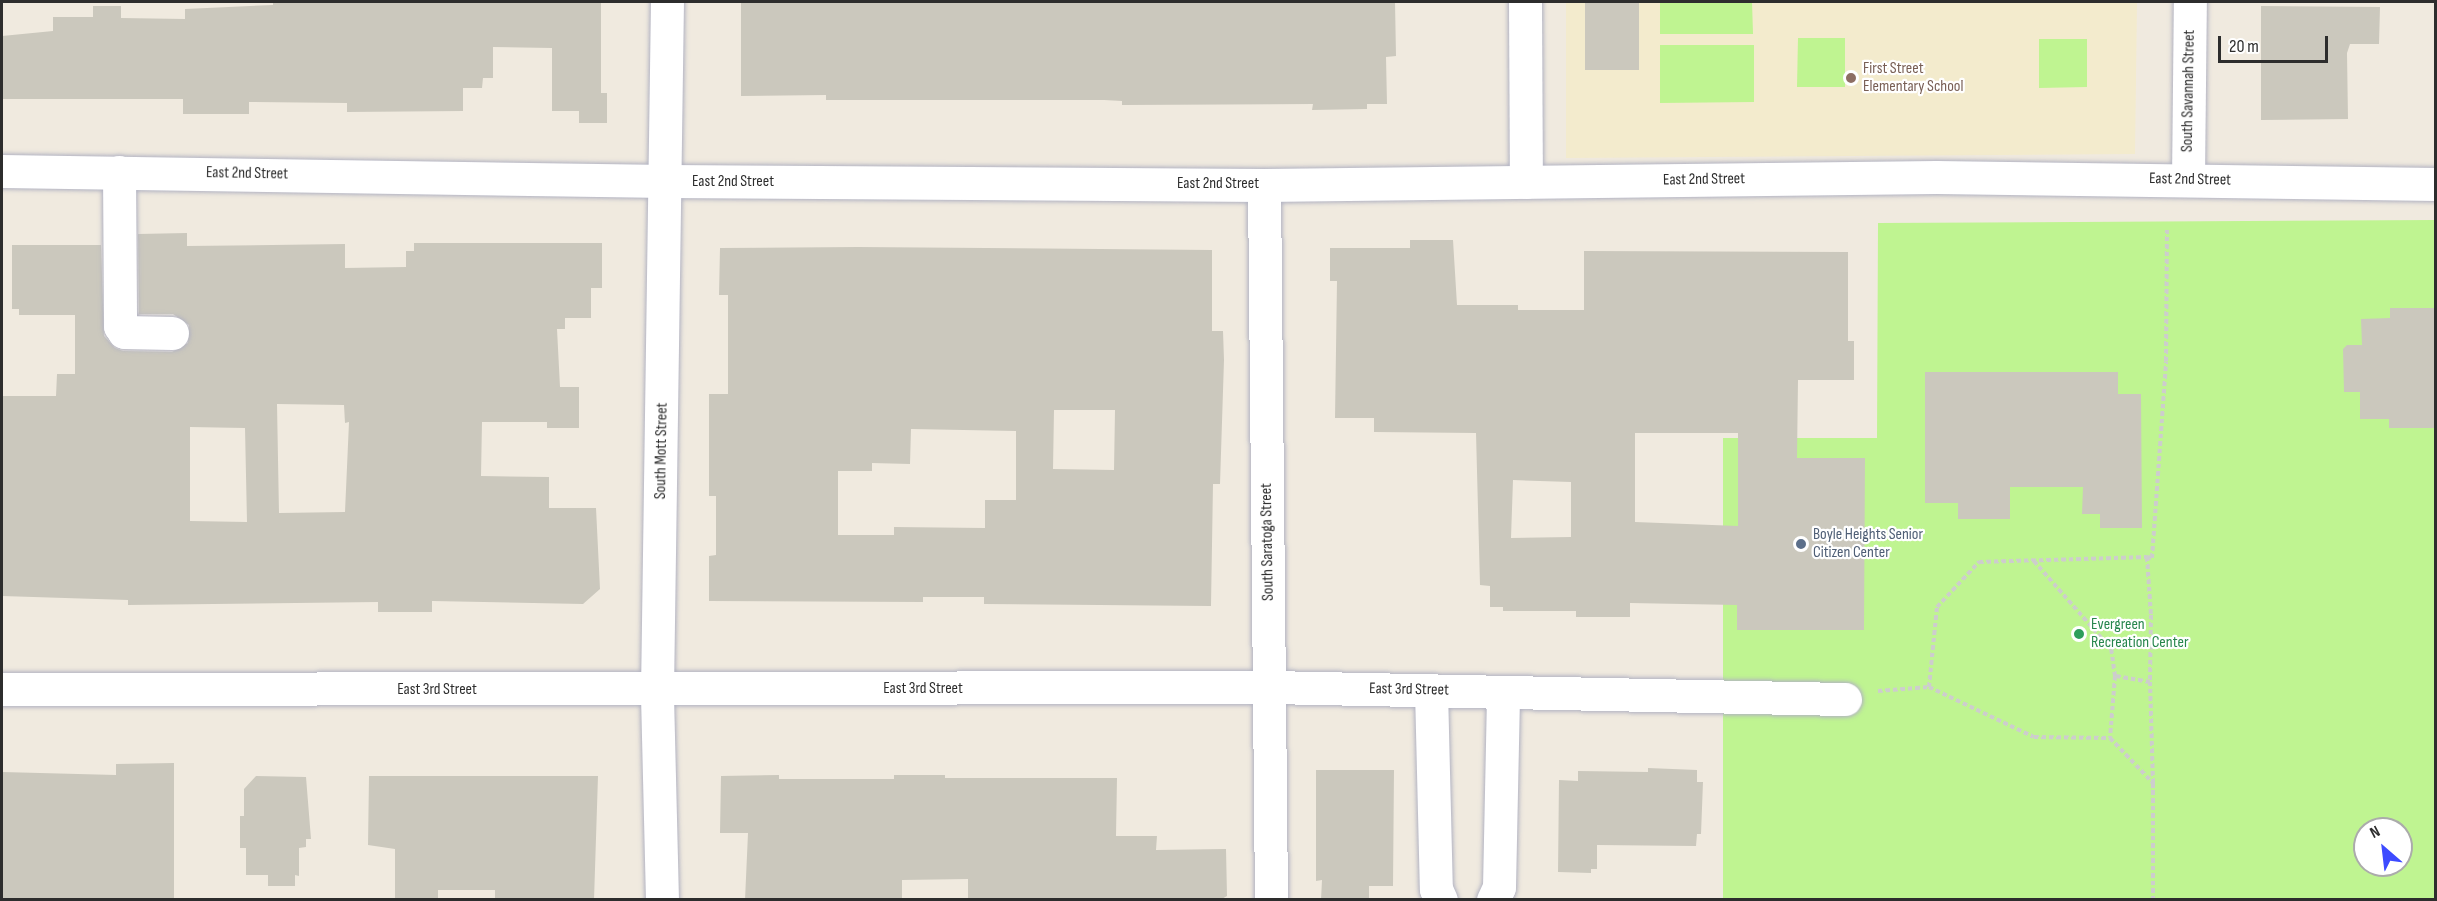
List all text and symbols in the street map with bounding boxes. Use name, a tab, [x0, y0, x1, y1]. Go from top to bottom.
scale bar	[2221, 24, 2330, 62]
street label: South Savannah Street	[2178, 30, 2200, 152]
text: 20 m	[2229, 36, 2259, 57]
place label: First Street Elementary School	[1863, 59, 1963, 97]
marker: First Street Elementary School	[1844, 71, 1858, 85]
street label: East 2nd Street	[206, 164, 288, 184]
street label: East 2nd Street	[1663, 170, 1745, 190]
street label: East 2nd Street	[2149, 170, 2231, 190]
street label: East 2nd Street	[692, 172, 774, 192]
street label: East 2nd Street	[1177, 174, 1259, 194]
street label: South Mott Street	[652, 403, 672, 499]
street label: South Saratoga Street	[1257, 483, 1279, 601]
place label: Boyle Heights Senior Citizen Center	[1813, 525, 1923, 563]
marker: Boyle Heights Senior Citizen Center	[1794, 537, 1808, 551]
place label: Evergreen Recreation Center	[2091, 615, 2189, 653]
marker: Evergreen Recreation Center	[2072, 627, 2086, 641]
street label: East 3rd Street	[883, 679, 963, 699]
street label: East 3rd Street	[397, 680, 477, 700]
street label: East 3rd Street	[1369, 680, 1449, 700]
north arrow	[2353, 817, 2413, 877]
text: N	[2367, 822, 2383, 843]

